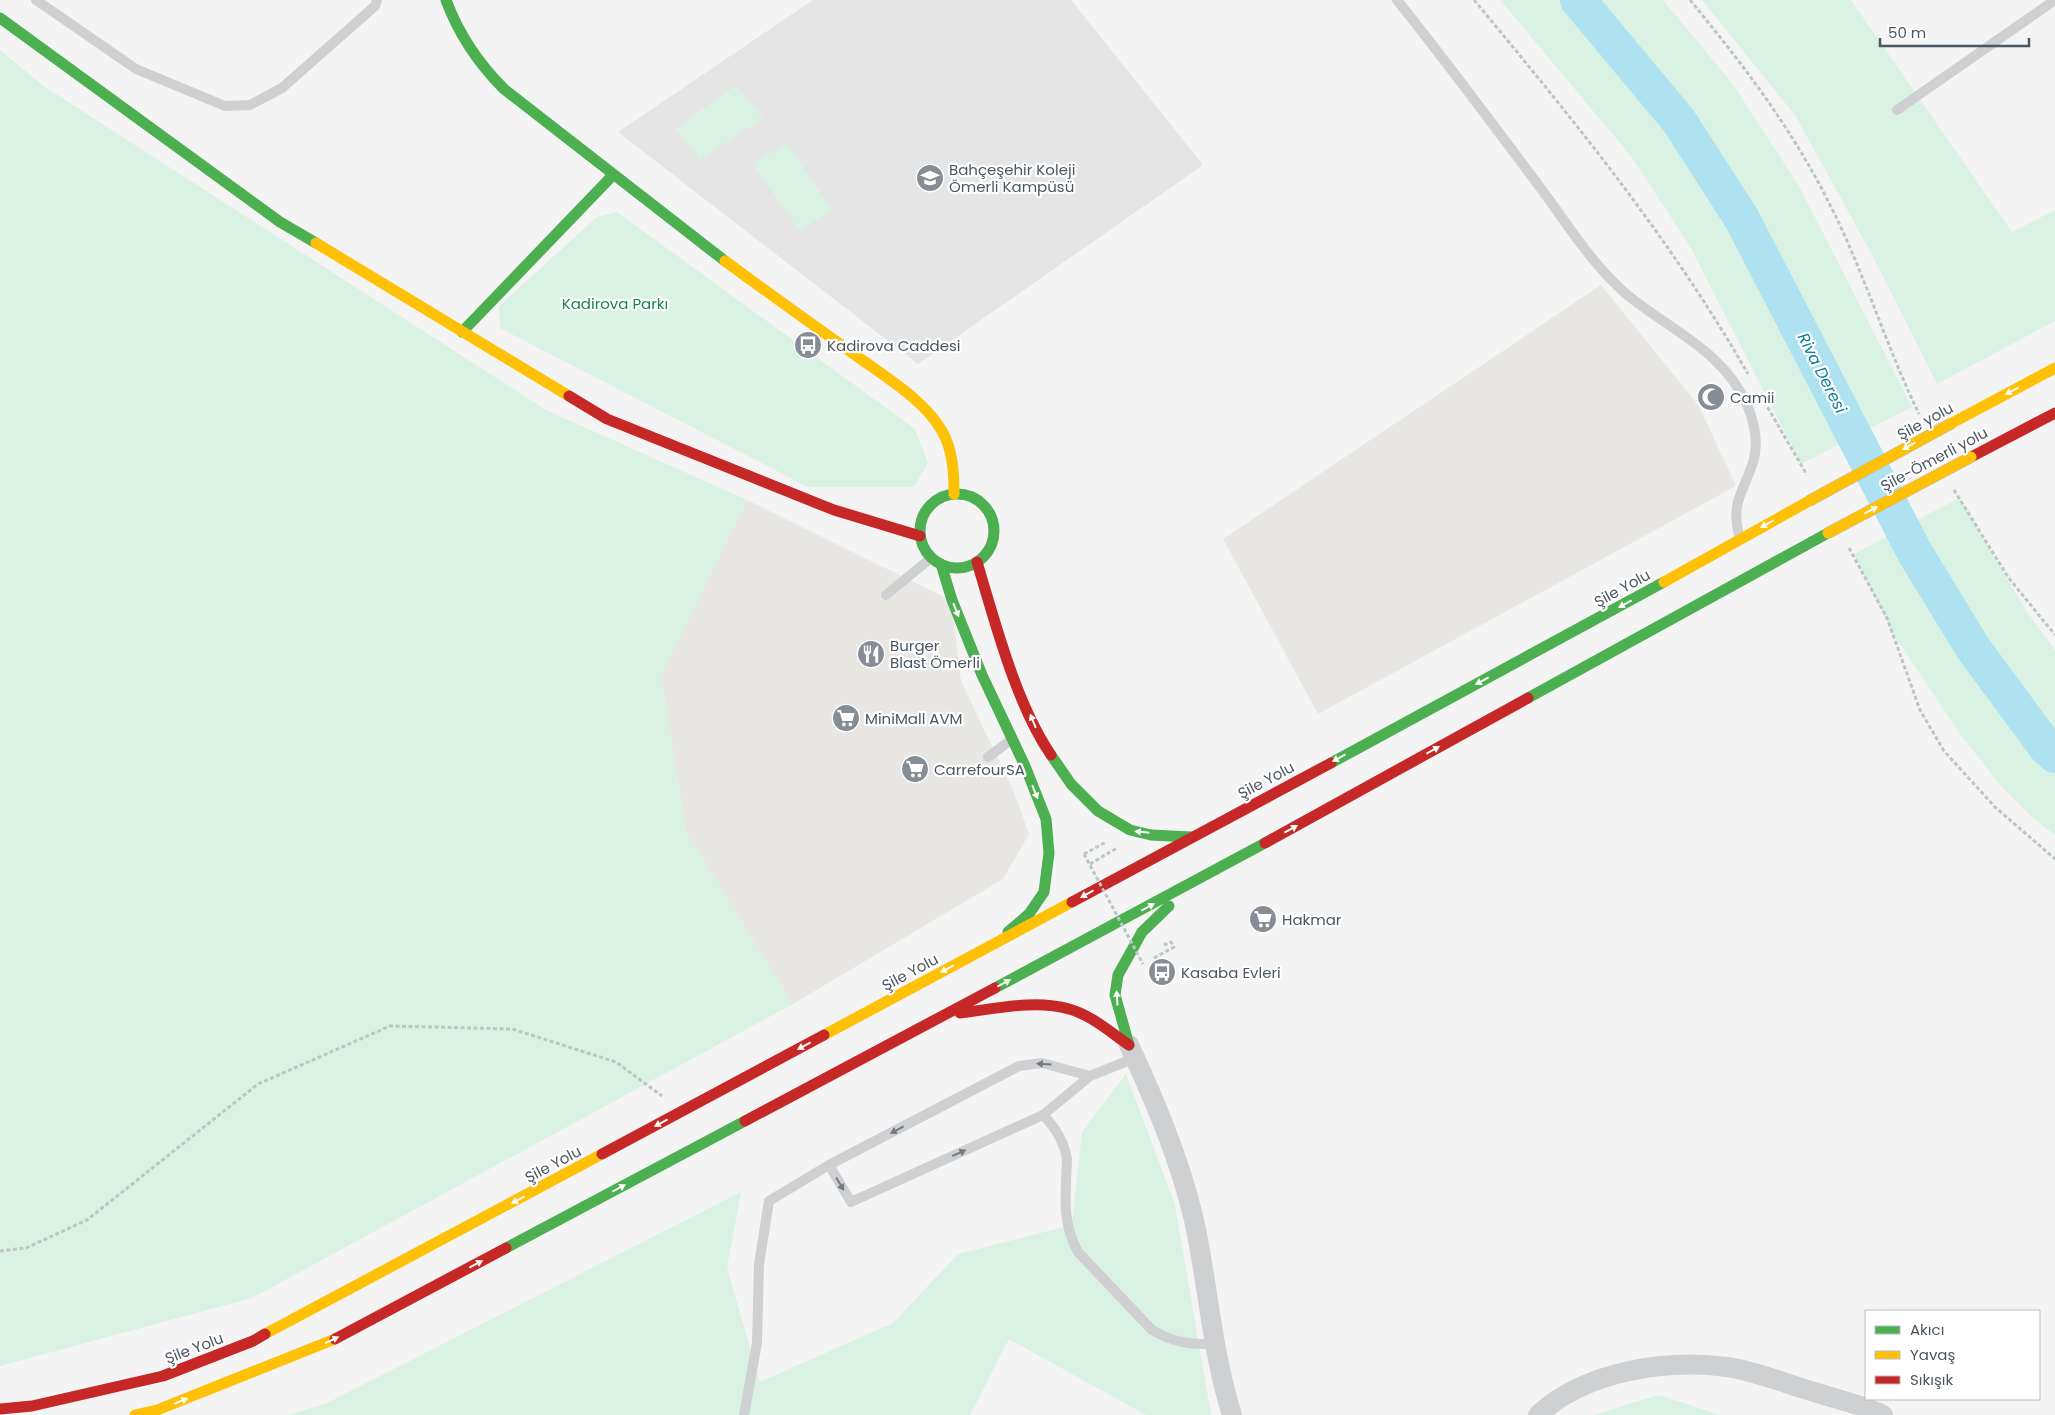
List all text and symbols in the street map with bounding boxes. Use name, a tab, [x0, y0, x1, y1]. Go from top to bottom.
scale bar	[1880, 15, 2029, 47]
text: 50 m	[1888, 22, 1926, 43]
place label: Bahçeşehir Koleji Ömerli Kampüsü	[949, 159, 1075, 197]
school or university icon: Bahçeşehir Koleji Ömerli Kampüsü	[915, 163, 945, 193]
park label: Kadirova Parkı	[562, 293, 668, 314]
water label: Riva Deresi	[1792, 329, 1853, 418]
bus stop icon: Kadirova Caddesi	[793, 330, 823, 360]
place label: Kadirova Caddesi	[827, 335, 961, 356]
mosque icon: Camii	[1696, 382, 1726, 412]
one-way arrow	[2005, 386, 2019, 395]
place label: Camii	[1730, 387, 1775, 408]
street label: Şile yolu	[1893, 397, 1957, 445]
street label: Şile-Ömerli yolu	[1877, 422, 1991, 496]
one-way arrow	[1902, 442, 1916, 451]
one-way arrow	[1863, 506, 1878, 514]
one-way arrow	[1760, 520, 1773, 529]
street label: Şile Yolu	[1590, 564, 1654, 612]
one-way arrow	[1618, 599, 1632, 608]
one-way arrow	[953, 603, 960, 618]
place label: Burger Blast Ömerli	[890, 635, 980, 673]
restaurant icon: Burger Blast Ömerli	[856, 639, 886, 669]
one-way arrow	[1475, 677, 1490, 685]
supermarket icon: MiniMall AVM	[831, 703, 861, 733]
place label: MiniMall AVM	[865, 708, 963, 729]
one-way arrow	[1029, 713, 1037, 728]
one-way arrow	[1426, 746, 1440, 755]
supermarket icon: CarrefourSA	[900, 754, 930, 784]
one-way arrow	[1332, 754, 1346, 762]
street label: Şile Yolu	[1234, 756, 1298, 804]
place label: CarrefourSA	[934, 759, 1025, 780]
one-way arrow	[1032, 784, 1039, 799]
one-way arrow	[1283, 825, 1298, 833]
one-way arrow	[1134, 828, 1150, 836]
one-way arrow	[1079, 890, 1094, 898]
one-way arrow	[1141, 903, 1155, 911]
supermarket icon: Hakmar	[1248, 904, 1278, 934]
place label: Hakmar	[1282, 909, 1342, 930]
street label: Şile Yolu	[878, 948, 942, 996]
bus stop icon: Kasaba Evleri	[1147, 957, 1177, 987]
place label: Kasaba Evleri	[1181, 962, 1281, 983]
one-way arrow	[940, 965, 955, 973]
one-way arrow	[997, 979, 1012, 987]
one-way arrow	[1113, 990, 1121, 1006]
one-way arrow	[797, 1042, 812, 1050]
one-way arrow	[1035, 1059, 1051, 1067]
one-way arrow	[654, 1119, 668, 1127]
one-way arrow	[890, 1126, 904, 1134]
street label: Şile Yolu	[521, 1140, 585, 1188]
one-way arrow	[952, 1149, 966, 1157]
one-way arrow	[835, 1177, 844, 1190]
one-way arrow	[612, 1184, 627, 1192]
one-way arrow	[511, 1196, 525, 1204]
one-way arrow	[469, 1260, 483, 1268]
legend	[1865, 1310, 2040, 1400]
text: Akıcı	[1910, 1319, 1944, 1340]
street label: Şile Yolu	[162, 1327, 226, 1369]
one-way arrow	[325, 1336, 339, 1344]
text: Yavaş	[1910, 1344, 1955, 1365]
text: Sıkışık	[1910, 1369, 1953, 1390]
one-way arrow	[174, 1396, 189, 1404]

